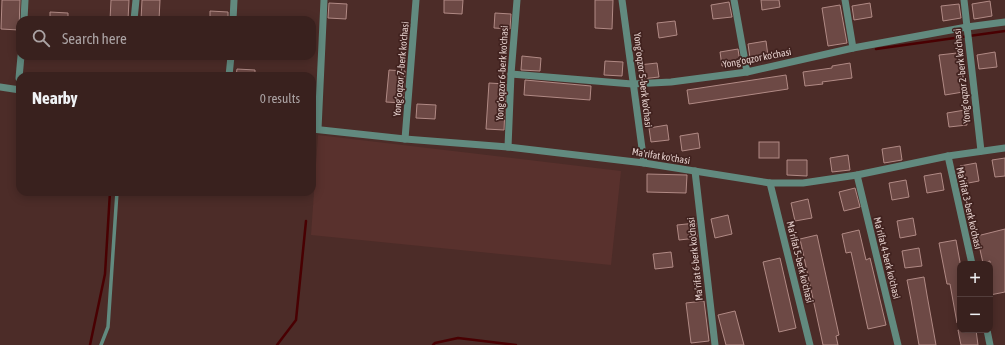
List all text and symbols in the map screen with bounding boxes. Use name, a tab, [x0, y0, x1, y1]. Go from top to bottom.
search box	[16, 16, 316, 60]
street label: Yong‘oqzor 7-berk ko'chasi	[391, 21, 411, 117]
street label: Yong‘oqzor 6-berk ko'chasi	[494, 25, 510, 121]
icon: search	[30, 27, 52, 49]
street label: Yong‘oqzor 2-berk ko'chasi	[952, 28, 972, 124]
text: Search here	[62, 30, 127, 47]
street label: Yong‘oqzor 5-berk ko'chasi	[632, 32, 654, 128]
street label: Yong'oqzor ko'chasi	[722, 46, 792, 70]
text: Nearby	[32, 88, 78, 108]
text: 0 results	[260, 91, 300, 106]
street label: Ma'rifat ko'chasi	[631, 146, 691, 166]
street label: Ma’rifat 3-berk ko'chasi	[954, 166, 984, 250]
street label: Ma’rifat 4-berk ko'chasi	[872, 216, 902, 300]
street label: Ma’rifat 6-berk ko'chasi	[685, 217, 705, 301]
street label: Ma’rifat 5-berk ko'chasi	[785, 220, 815, 304]
map controls	[957, 261, 993, 333]
button: +	[957, 261, 993, 297]
button: −	[957, 297, 993, 333]

